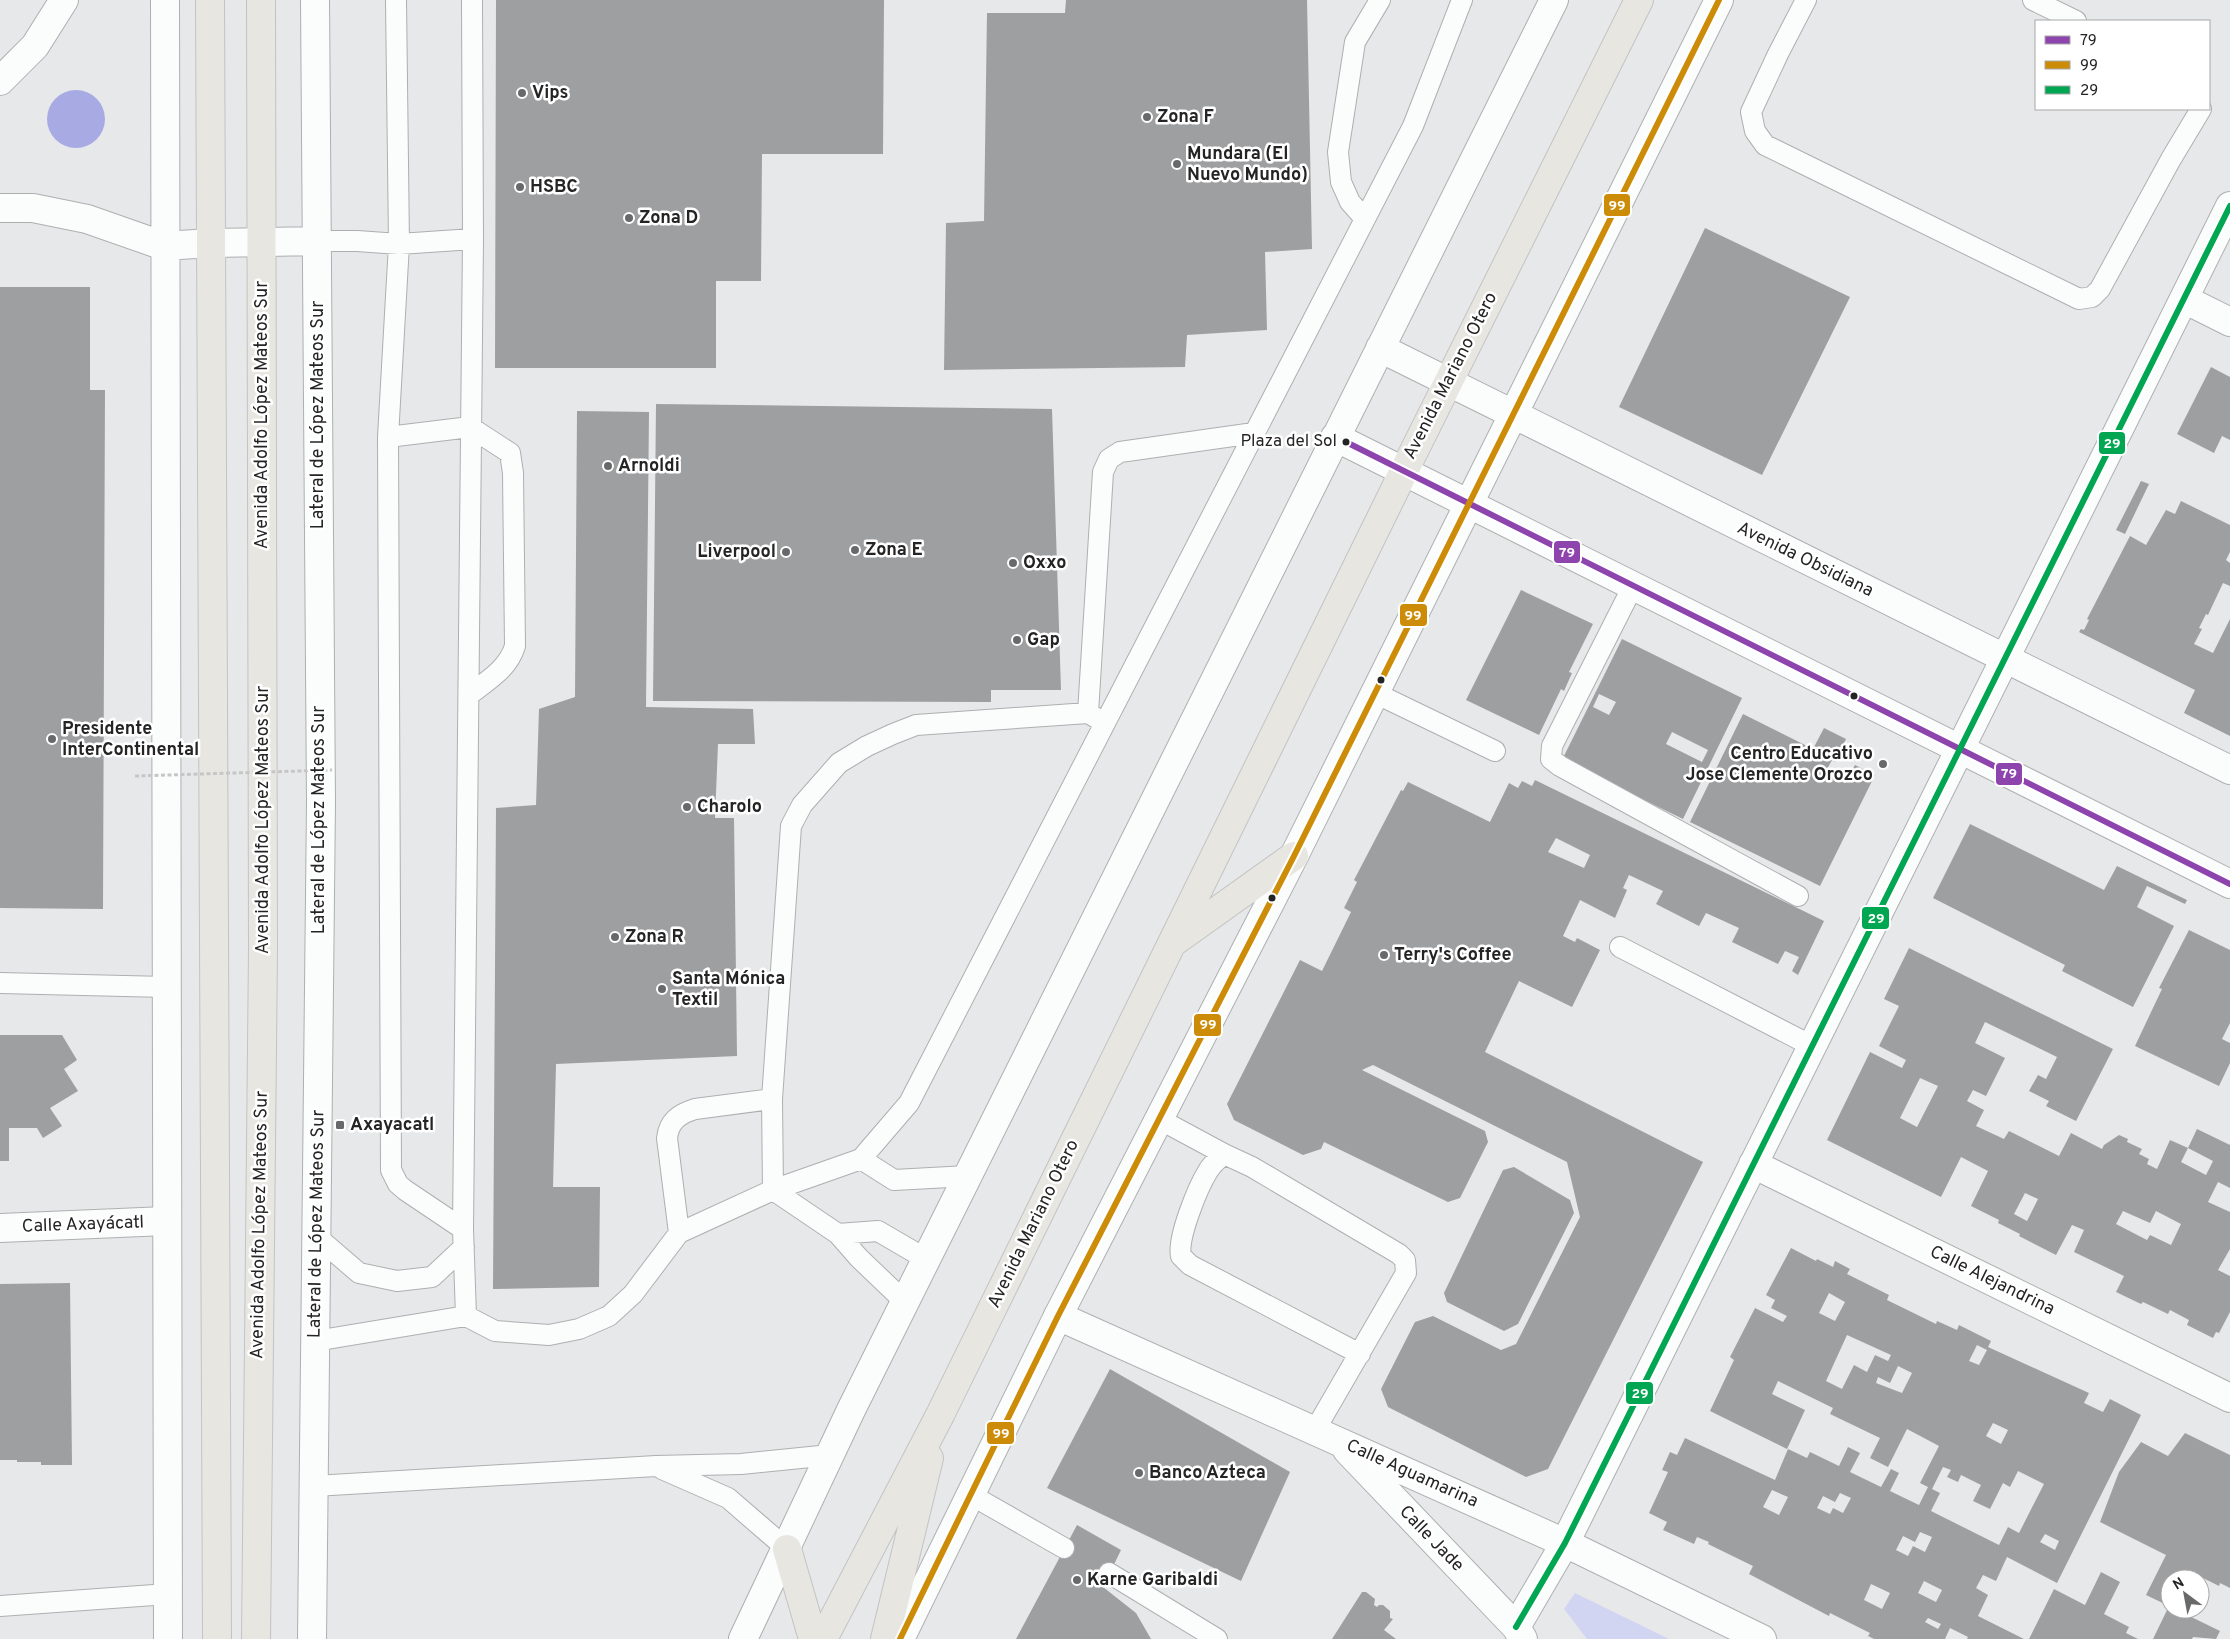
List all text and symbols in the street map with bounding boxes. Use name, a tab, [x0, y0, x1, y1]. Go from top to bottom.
legend	[2035, 20, 2210, 110]
text: 79	[2080, 32, 2097, 51]
text: 99	[2080, 57, 2098, 76]
place label: Vips	[532, 82, 568, 105]
text: 29	[2080, 82, 2098, 101]
marker: Vips	[516, 87, 528, 99]
place label: Zona F	[1157, 106, 1214, 129]
marker: Zona F	[1141, 111, 1153, 123]
place label: Mundara (El Nuevo Mundo)	[1187, 143, 1308, 187]
marker: Mundara (El Nuevo Mundo)	[1171, 158, 1183, 170]
place label: HSBC	[530, 176, 578, 199]
marker: HSBC	[514, 181, 526, 193]
line badge: 99	[1603, 193, 1631, 217]
text: 99	[1608, 198, 1626, 215]
place label: Zona D	[639, 207, 698, 230]
marker: Zona D	[623, 212, 635, 224]
street label: Avenida Adolfo López Mateos Sur	[251, 281, 274, 549]
street label: Avenida Mariano Otero	[1399, 289, 1503, 463]
street label: Lateral de López Mateos Sur	[307, 301, 330, 529]
place label: Plaza del Sol	[1240, 431, 1337, 453]
line badge: 29	[2098, 431, 2126, 455]
text: 29	[2103, 436, 2121, 453]
marker: Plaza del Sol	[1341, 437, 1351, 447]
place label: Arnoldi	[618, 455, 680, 478]
marker: Arnoldi	[602, 460, 614, 472]
street label: Avenida Obsidiana	[1733, 517, 1877, 603]
place label: Zona E	[865, 539, 923, 562]
line badge: 79	[1553, 540, 1581, 564]
place label: Liverpool	[697, 541, 776, 564]
marker: Zona E	[849, 544, 861, 556]
text: 79	[1559, 545, 1575, 562]
marker: Liverpool	[780, 546, 792, 558]
place label: Oxxo	[1023, 552, 1066, 575]
marker: Oxxo	[1007, 557, 1019, 569]
line badge: 99	[1399, 603, 1428, 627]
text: 99	[1404, 608, 1422, 625]
place label: Gap	[1027, 629, 1060, 652]
marker: Gap	[1011, 634, 1023, 646]
unlabelled marker	[1376, 675, 1386, 685]
street label: Avenida Adolfo López Mateos Sur	[252, 686, 275, 954]
unlabelled marker	[1849, 691, 1859, 701]
street label: Lateral de López Mateos Sur	[308, 706, 331, 934]
place label: Presidente InterContinental	[62, 718, 199, 762]
marker: Presidente InterContinental	[46, 733, 58, 745]
place label: Centro Educativo Jose Clemente Orozco	[1685, 743, 1873, 787]
marker: Centro Educativo Jose Clemente Orozco	[1877, 758, 1889, 770]
line badge: 79	[1995, 762, 2023, 786]
text: 79	[2001, 766, 2017, 783]
place label: Charolo	[697, 796, 762, 819]
marker: Charolo	[681, 801, 693, 813]
unlabelled marker	[1267, 893, 1277, 903]
line badge: 29	[1861, 906, 1890, 930]
text: 29	[1867, 911, 1885, 928]
place label: Zona R	[625, 926, 684, 949]
marker: Zona R	[609, 931, 621, 943]
place label: Terry's Coffee	[1394, 944, 1512, 967]
marker: Terry's Coffee	[1378, 949, 1390, 961]
place label: Santa Mónica Textil	[672, 968, 785, 1012]
marker: Santa Mónica Textil	[656, 983, 668, 995]
line badge: 99	[1193, 1013, 1222, 1037]
text: 99	[1199, 1017, 1217, 1034]
street label: Avenida Adolfo López Mateos Sur	[246, 1091, 274, 1359]
street label: Lateral de López Mateos Sur	[304, 1110, 330, 1338]
place label: Axayacatl	[350, 1114, 434, 1137]
marker: Axayacatl	[334, 1119, 346, 1131]
street label: Avenida Mariano Otero	[983, 1136, 1085, 1312]
street label: Calle Axayácatl	[21, 1211, 145, 1239]
street label: Calle Alejandrina	[1926, 1241, 2058, 1321]
line badge: 29	[1625, 1381, 1654, 1405]
text: 29	[1631, 1386, 1649, 1403]
line badge: 99	[986, 1421, 1015, 1445]
text: 99	[992, 1426, 1010, 1443]
street label: Calle Aguamarina	[1342, 1435, 1482, 1513]
place label: Banco Azteca	[1149, 1462, 1266, 1485]
marker: Banco Azteca	[1133, 1467, 1145, 1479]
street label: Calle Jade	[1394, 1501, 1468, 1577]
place label: Karne Garibaldi	[1087, 1569, 1218, 1592]
north arrow	[2160, 1569, 2210, 1619]
marker: Karne Garibaldi	[1071, 1574, 1083, 1586]
text: N	[2170, 1574, 2188, 1594]

